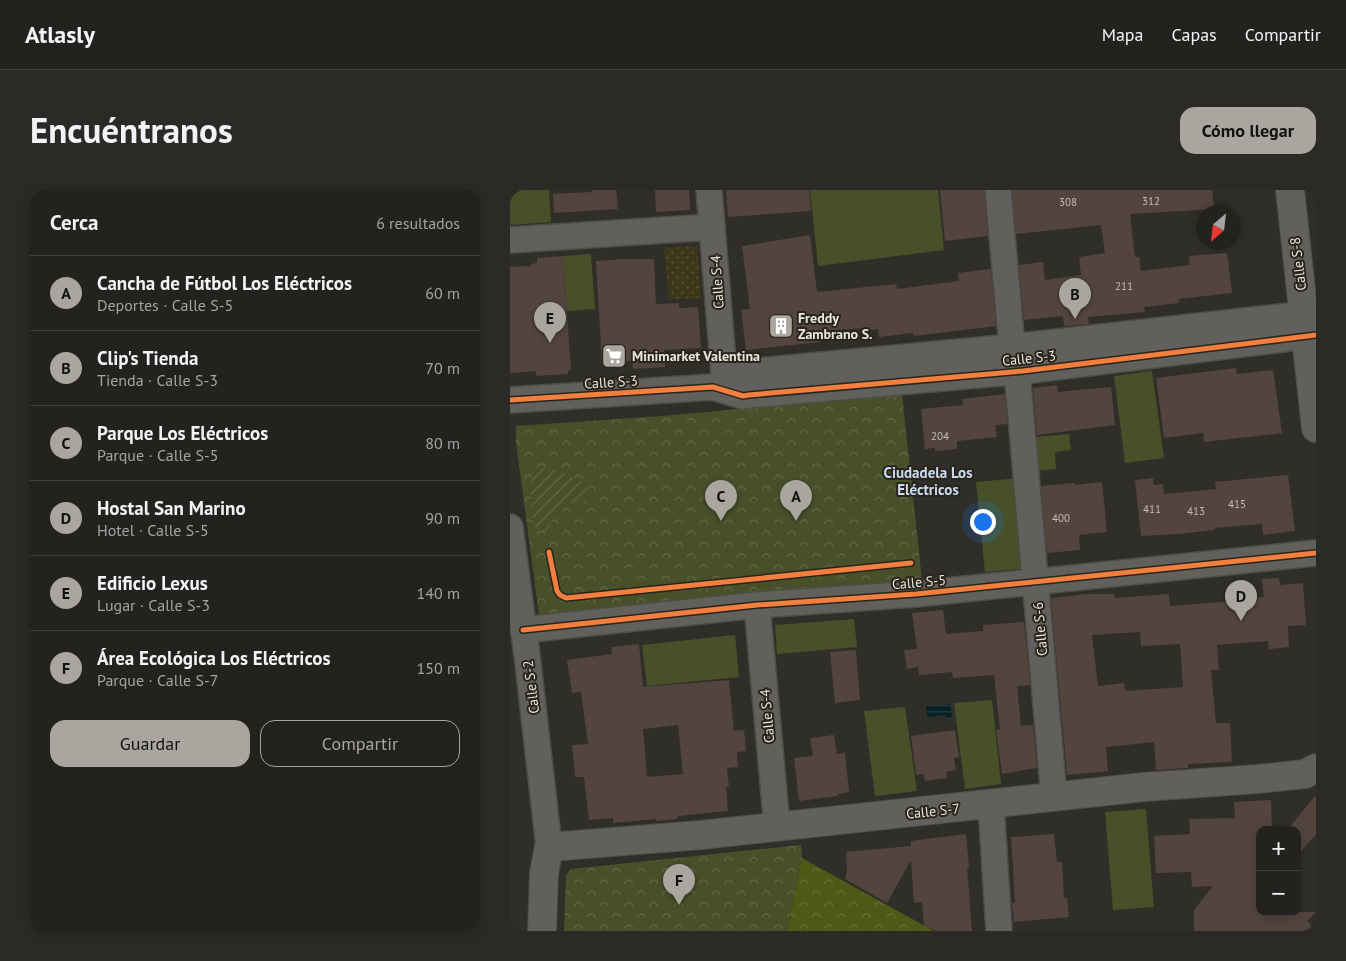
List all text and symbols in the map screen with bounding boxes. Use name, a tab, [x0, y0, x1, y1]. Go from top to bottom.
text: Atlasly	[25, 19, 95, 50]
text: Mapa	[1102, 23, 1144, 46]
text: Capas	[1172, 23, 1217, 46]
text: Compartir	[1245, 23, 1321, 46]
text: Encuéntranos	[30, 107, 233, 153]
button: Cómo llegar	[1180, 107, 1316, 154]
house number: 312	[1142, 194, 1160, 208]
house number: 308	[1059, 195, 1077, 209]
north arrow	[1196, 205, 1241, 250]
text: Cerca	[50, 209, 99, 236]
text: 6 resultados	[376, 213, 460, 233]
street label: Calle S-8	[1286, 236, 1310, 292]
street label: Calle S-4	[706, 254, 728, 309]
text: Cancha de Fútbol Los Eléctricos	[97, 271, 352, 295]
pin: B	[1059, 278, 1091, 319]
house number: 211	[1115, 279, 1133, 293]
text: A	[61, 283, 71, 303]
text: 60 m	[425, 283, 460, 303]
text: Deportes · Calle S-5	[97, 295, 233, 315]
pin: E	[534, 302, 566, 343]
place label: Freddy Zambrano S.	[798, 309, 873, 343]
building icon: Freddy Zambrano S.	[768, 313, 794, 339]
supermarket icon: Minimarket Valentina	[601, 343, 627, 369]
text: Clip's Tienda	[97, 346, 198, 370]
street label: Calle S-3	[1001, 346, 1057, 370]
place label: Minimarket Valentina	[632, 347, 760, 365]
text: B	[61, 358, 71, 378]
text: 70 m	[425, 358, 460, 378]
text: Tienda · Calle S-3	[97, 370, 218, 390]
street label: Calle S-3	[584, 371, 638, 393]
text: Parque Los Eléctricos	[97, 421, 268, 445]
house number: 204	[931, 429, 949, 443]
text: C	[62, 433, 70, 453]
text: 80 m	[425, 433, 460, 453]
text: Parque · Calle S-5	[97, 445, 218, 465]
district label: Ciudadela Los Eléctricos	[884, 463, 972, 499]
pin: C	[705, 480, 737, 521]
pin: A	[780, 480, 812, 521]
text: Hostal San Marino	[97, 496, 246, 520]
house number: 415	[1228, 497, 1246, 511]
house number: 411	[1143, 502, 1161, 516]
house number: 413	[1187, 504, 1205, 518]
text: D	[61, 508, 71, 528]
text: 90 m	[425, 508, 460, 528]
your location	[970, 509, 996, 535]
house number: 400	[1052, 511, 1070, 525]
text: Hotel · Calle S-5	[97, 520, 209, 540]
text: Edificio Lexus	[97, 571, 208, 595]
street label: Calle S-5	[891, 571, 947, 593]
pin: D	[1225, 580, 1257, 621]
text: E	[62, 583, 70, 603]
text: 140 m	[417, 583, 460, 603]
text: Lugar · Calle S-3	[97, 595, 210, 615]
street label: Calle S-6	[1029, 601, 1051, 657]
text: Área Ecológica Los Eléctricos	[97, 646, 331, 670]
text: F	[62, 658, 70, 678]
text: 150 m	[417, 658, 460, 678]
street label: Calle S-2	[519, 659, 543, 715]
text: Parque · Calle S-7	[97, 670, 218, 690]
street label: Calle S-4	[756, 688, 778, 744]
button: Guardar	[50, 720, 250, 767]
button: Compartir	[260, 720, 460, 767]
street label: Calle S-7	[905, 799, 961, 823]
map controls	[1256, 826, 1301, 916]
button: +	[1256, 826, 1301, 871]
pin: F	[663, 864, 695, 905]
button: −	[1256, 871, 1301, 916]

